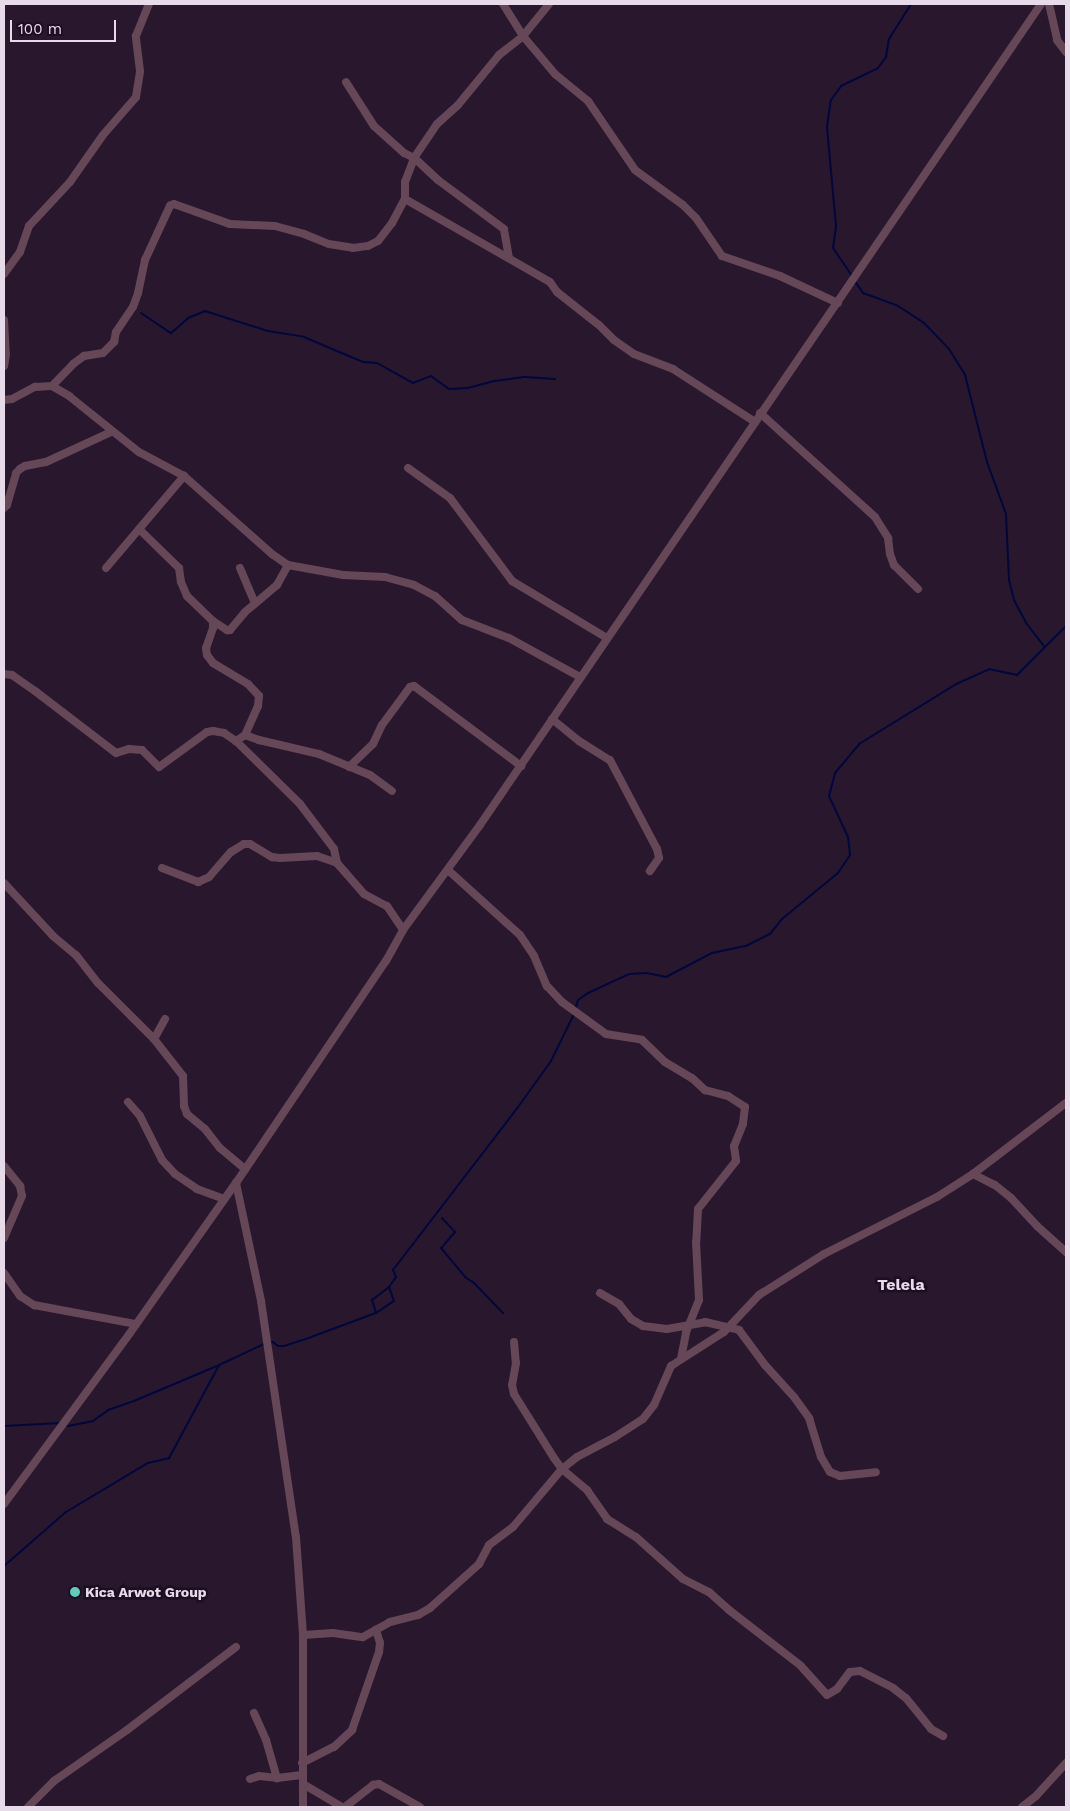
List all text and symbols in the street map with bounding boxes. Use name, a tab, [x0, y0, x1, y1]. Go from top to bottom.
scale bar	[12, 10, 119, 42]
text: 100 m	[18, 20, 62, 38]
district label: Telela	[877, 1275, 925, 1295]
place label: Kica Arwot Group	[85, 1584, 207, 1600]
marker: Kica Arwot Group	[69, 1586, 81, 1598]

